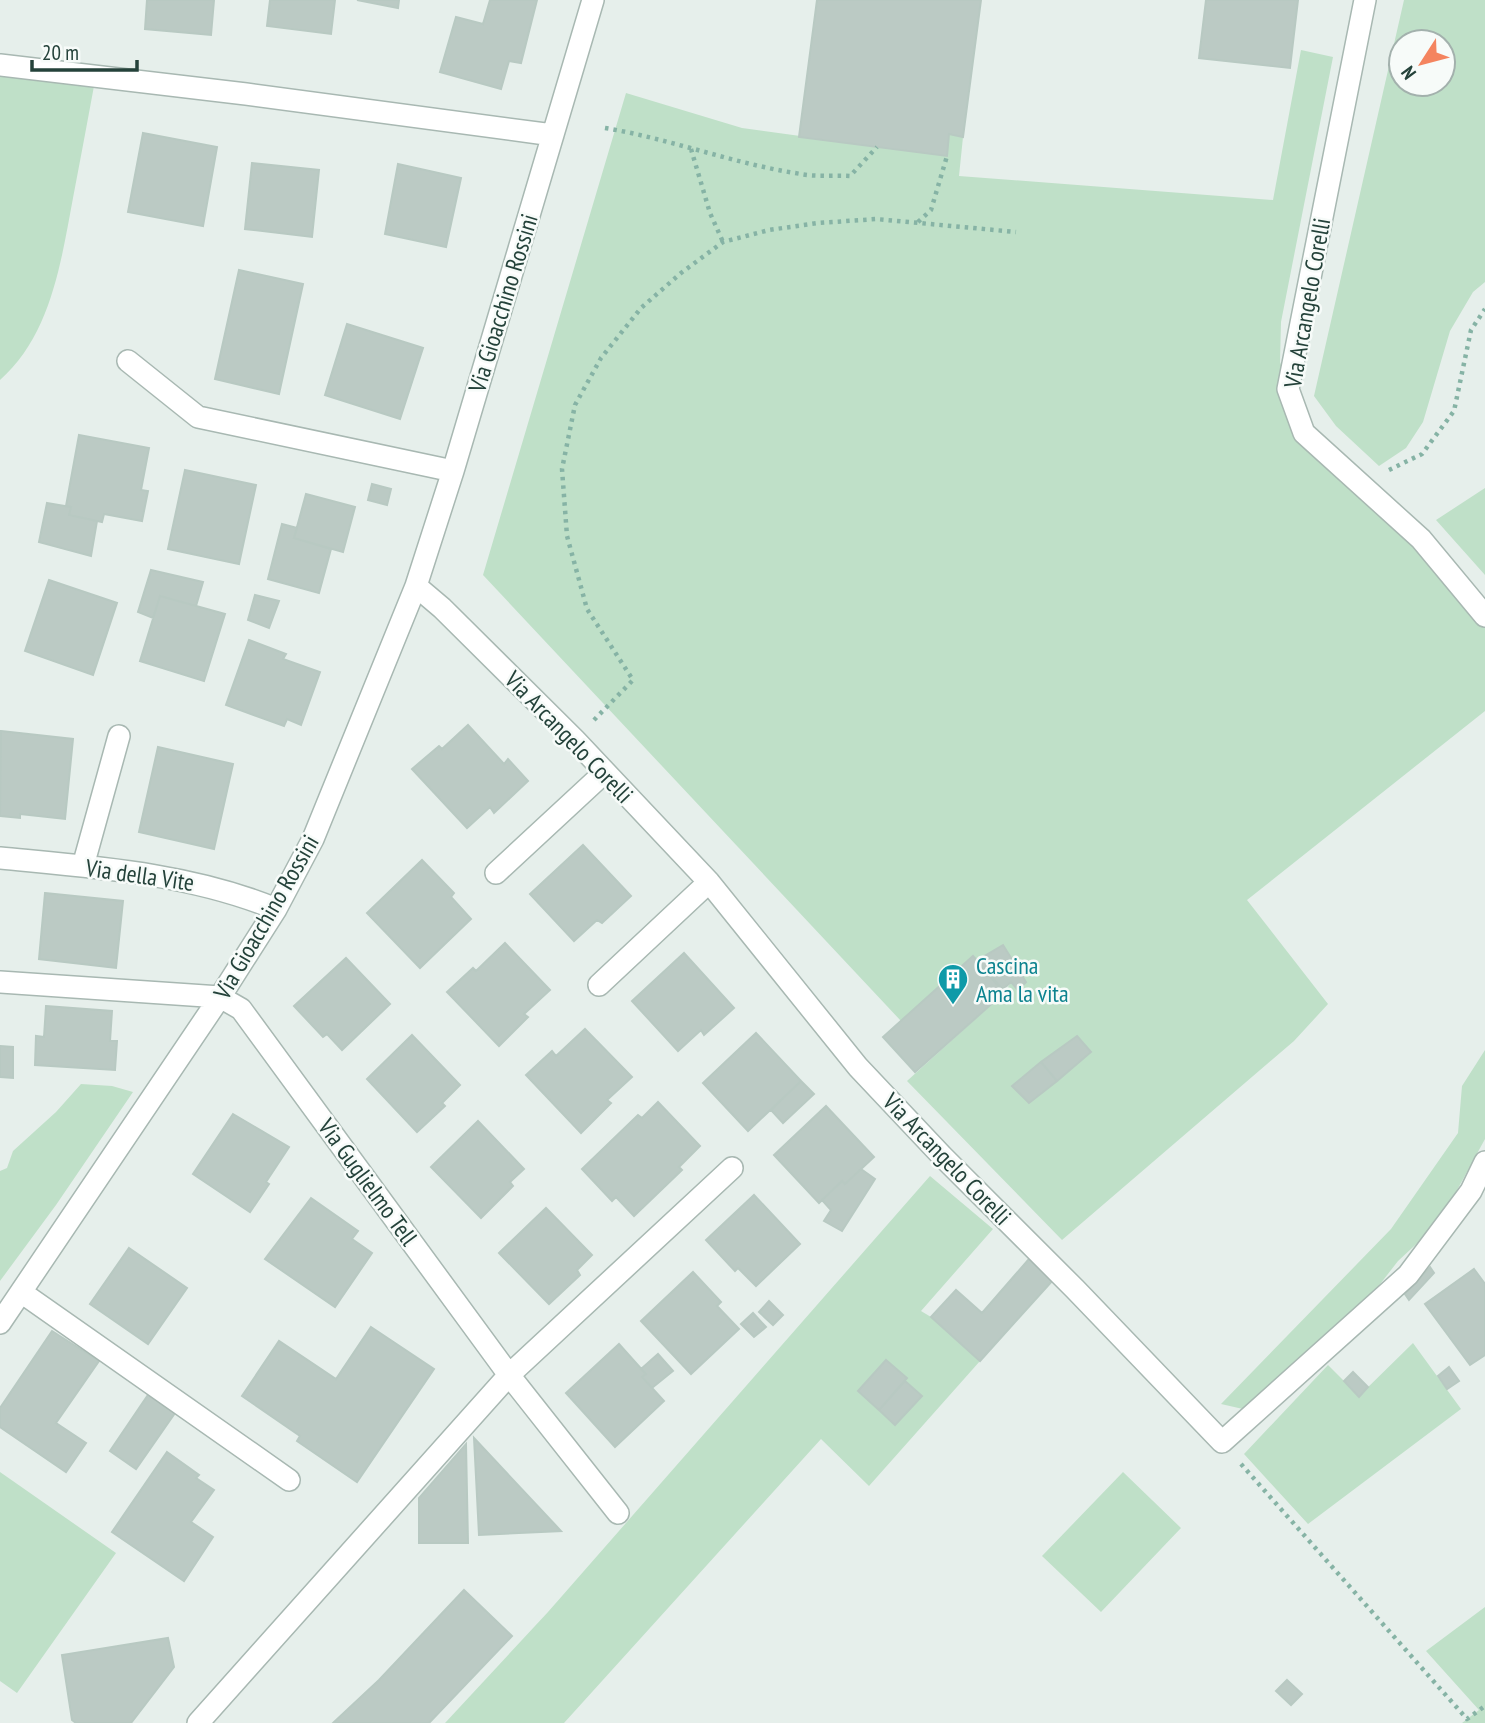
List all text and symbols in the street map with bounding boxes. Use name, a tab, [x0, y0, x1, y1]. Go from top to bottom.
scale bar	[32, 28, 136, 72]
north arrow	[1387, 28, 1457, 98]
text: 20 m	[42, 39, 79, 66]
text: N	[1396, 62, 1421, 84]
street label: Via Gioacchino Rossini	[461, 210, 545, 397]
street label: Via Arcangelo Corelli	[1277, 216, 1337, 391]
street label: Via Arcangelo Corelli	[497, 664, 640, 810]
street label: Via Gioacchino Rossini	[206, 829, 326, 1006]
street label: Via della Vite	[83, 852, 196, 898]
place label: Cascina Ama la vita	[976, 950, 1069, 1009]
building icon: Cascina Ama la vita	[936, 962, 970, 1006]
street label: Via Arcangelo Corelli	[875, 1086, 1018, 1232]
street label: Via Guglielmo Tell	[311, 1112, 425, 1252]

